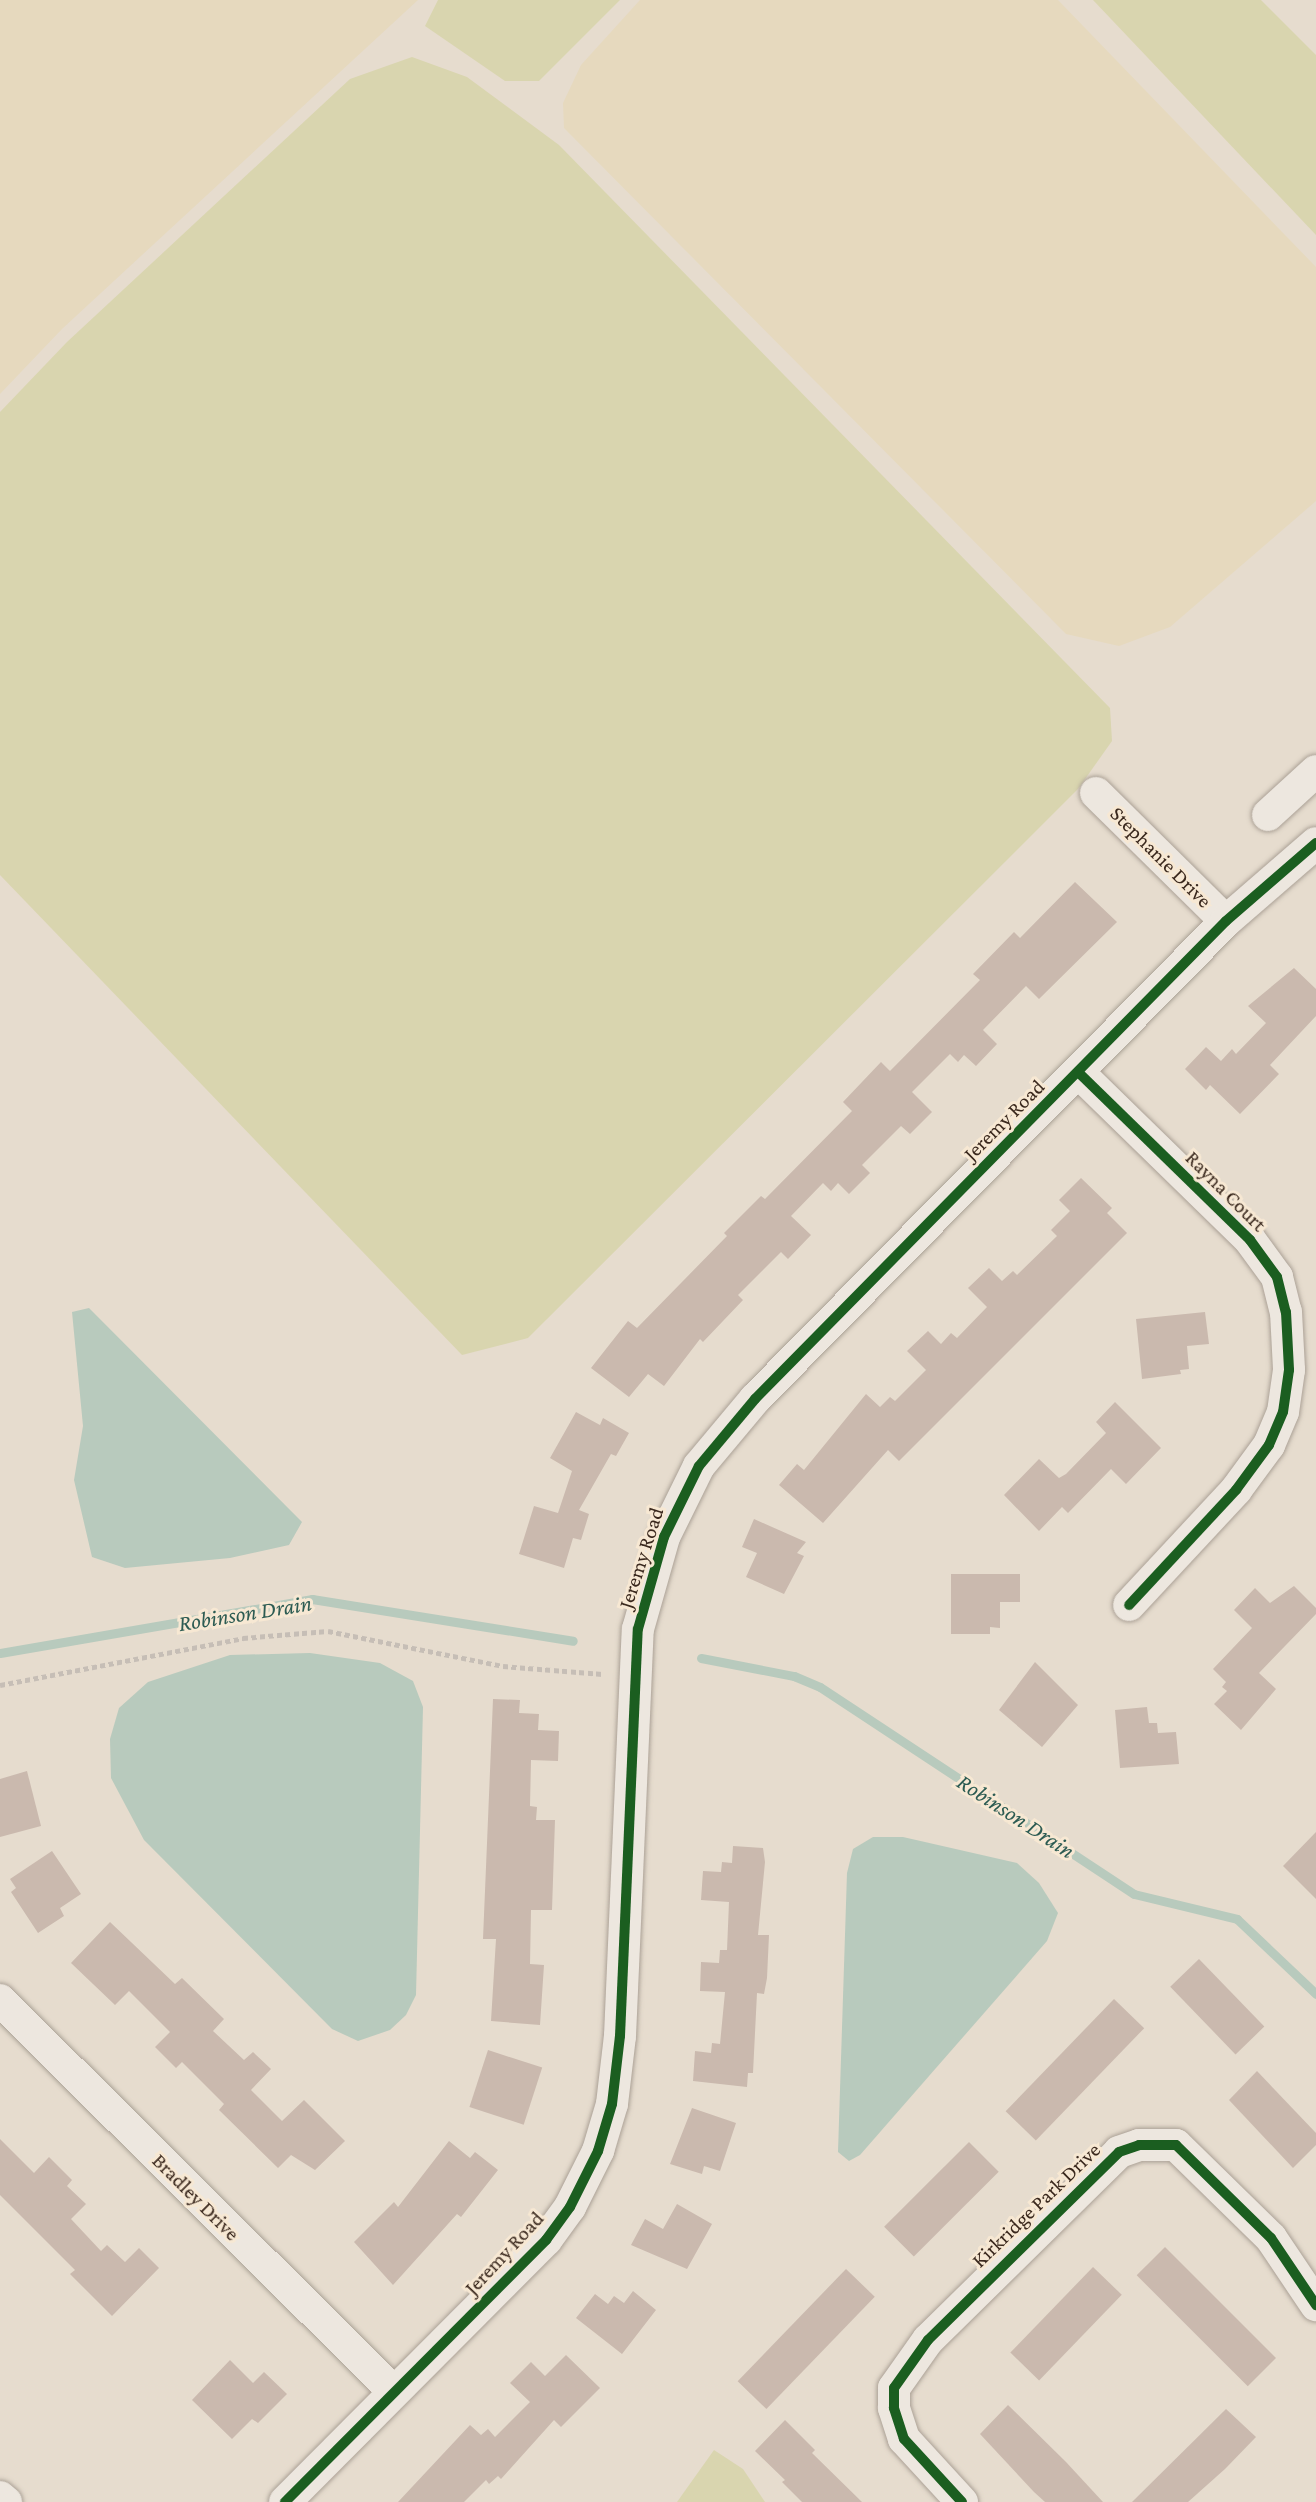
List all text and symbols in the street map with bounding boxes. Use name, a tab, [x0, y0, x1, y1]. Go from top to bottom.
street label: Stephanie Drive	[1105, 801, 1217, 913]
street label: Jeremy Road	[958, 1074, 1050, 1166]
street label: Rayna Court	[1180, 1145, 1272, 1237]
street label: Jeremy Road	[613, 1504, 669, 1612]
water label: Robinson Drain	[176, 1589, 314, 1637]
water label: Robinson Drain	[952, 1768, 1080, 1864]
street label: Kirkridge Park Drive	[966, 2137, 1106, 2273]
street label: Bradley Drive	[147, 2148, 245, 2246]
street label: Jeremy Road	[459, 2206, 549, 2300]

